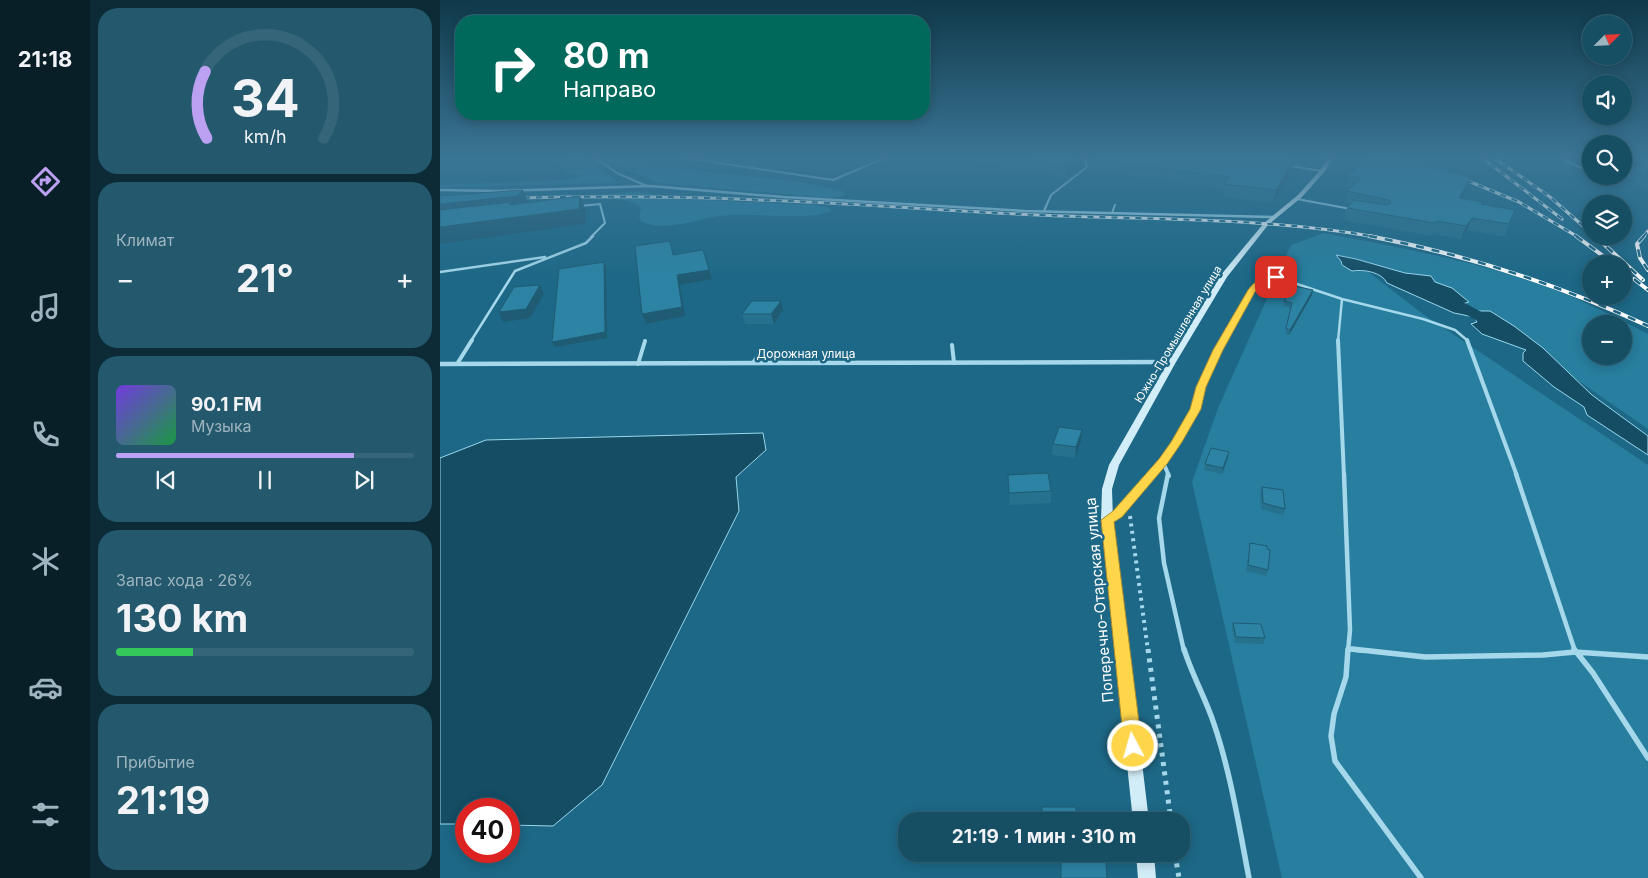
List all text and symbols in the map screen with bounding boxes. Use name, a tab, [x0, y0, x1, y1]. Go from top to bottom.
north arrow	[1582, 15, 1632, 65]
map controls	[1582, 15, 1632, 365]
text: 80 m	[563, 34, 650, 76]
icon: right	[480, 35, 545, 100]
text: 21:18	[18, 46, 72, 72]
text: 34	[231, 67, 299, 130]
button: sound	[1582, 75, 1632, 125]
text: Направо	[563, 76, 656, 102]
text: km/h	[244, 126, 286, 147]
button: search	[1582, 135, 1632, 185]
icon: directions	[28, 164, 63, 199]
button: layers	[1582, 195, 1632, 245]
text: Климат	[116, 230, 174, 250]
text: 21°	[236, 255, 294, 301]
button: +	[1582, 255, 1632, 305]
pin	[1255, 256, 1297, 298]
text: −	[116, 262, 135, 296]
text: +	[395, 262, 414, 296]
street label: Южно-Промышленная улица	[1131, 263, 1225, 405]
icon: arrive	[1262, 263, 1290, 291]
icon: music	[28, 290, 63, 325]
button: −	[1582, 315, 1632, 365]
street label: Дорожная улица	[757, 346, 855, 361]
text: 90.1 FM	[191, 393, 262, 416]
text: Музыка	[191, 416, 252, 436]
icon: phone	[28, 417, 63, 452]
icon: previous	[152, 466, 180, 494]
icon: pause	[251, 466, 279, 494]
icon: next	[350, 466, 378, 494]
street label: Поперечно-Отарская улица	[1081, 497, 1117, 703]
icon: climate	[28, 544, 63, 579]
text: Запас хода · 26%	[116, 570, 253, 590]
text: 130 km	[116, 595, 248, 641]
icon: car	[28, 670, 63, 705]
position arrow	[1106, 719, 1158, 771]
text: Прибытие	[116, 752, 195, 772]
text: 21:19	[116, 777, 210, 823]
icon: filters	[28, 797, 63, 832]
speed limit sign: 40	[455, 798, 520, 863]
text: 21:19 · 1 мин · 310 m	[952, 825, 1136, 848]

